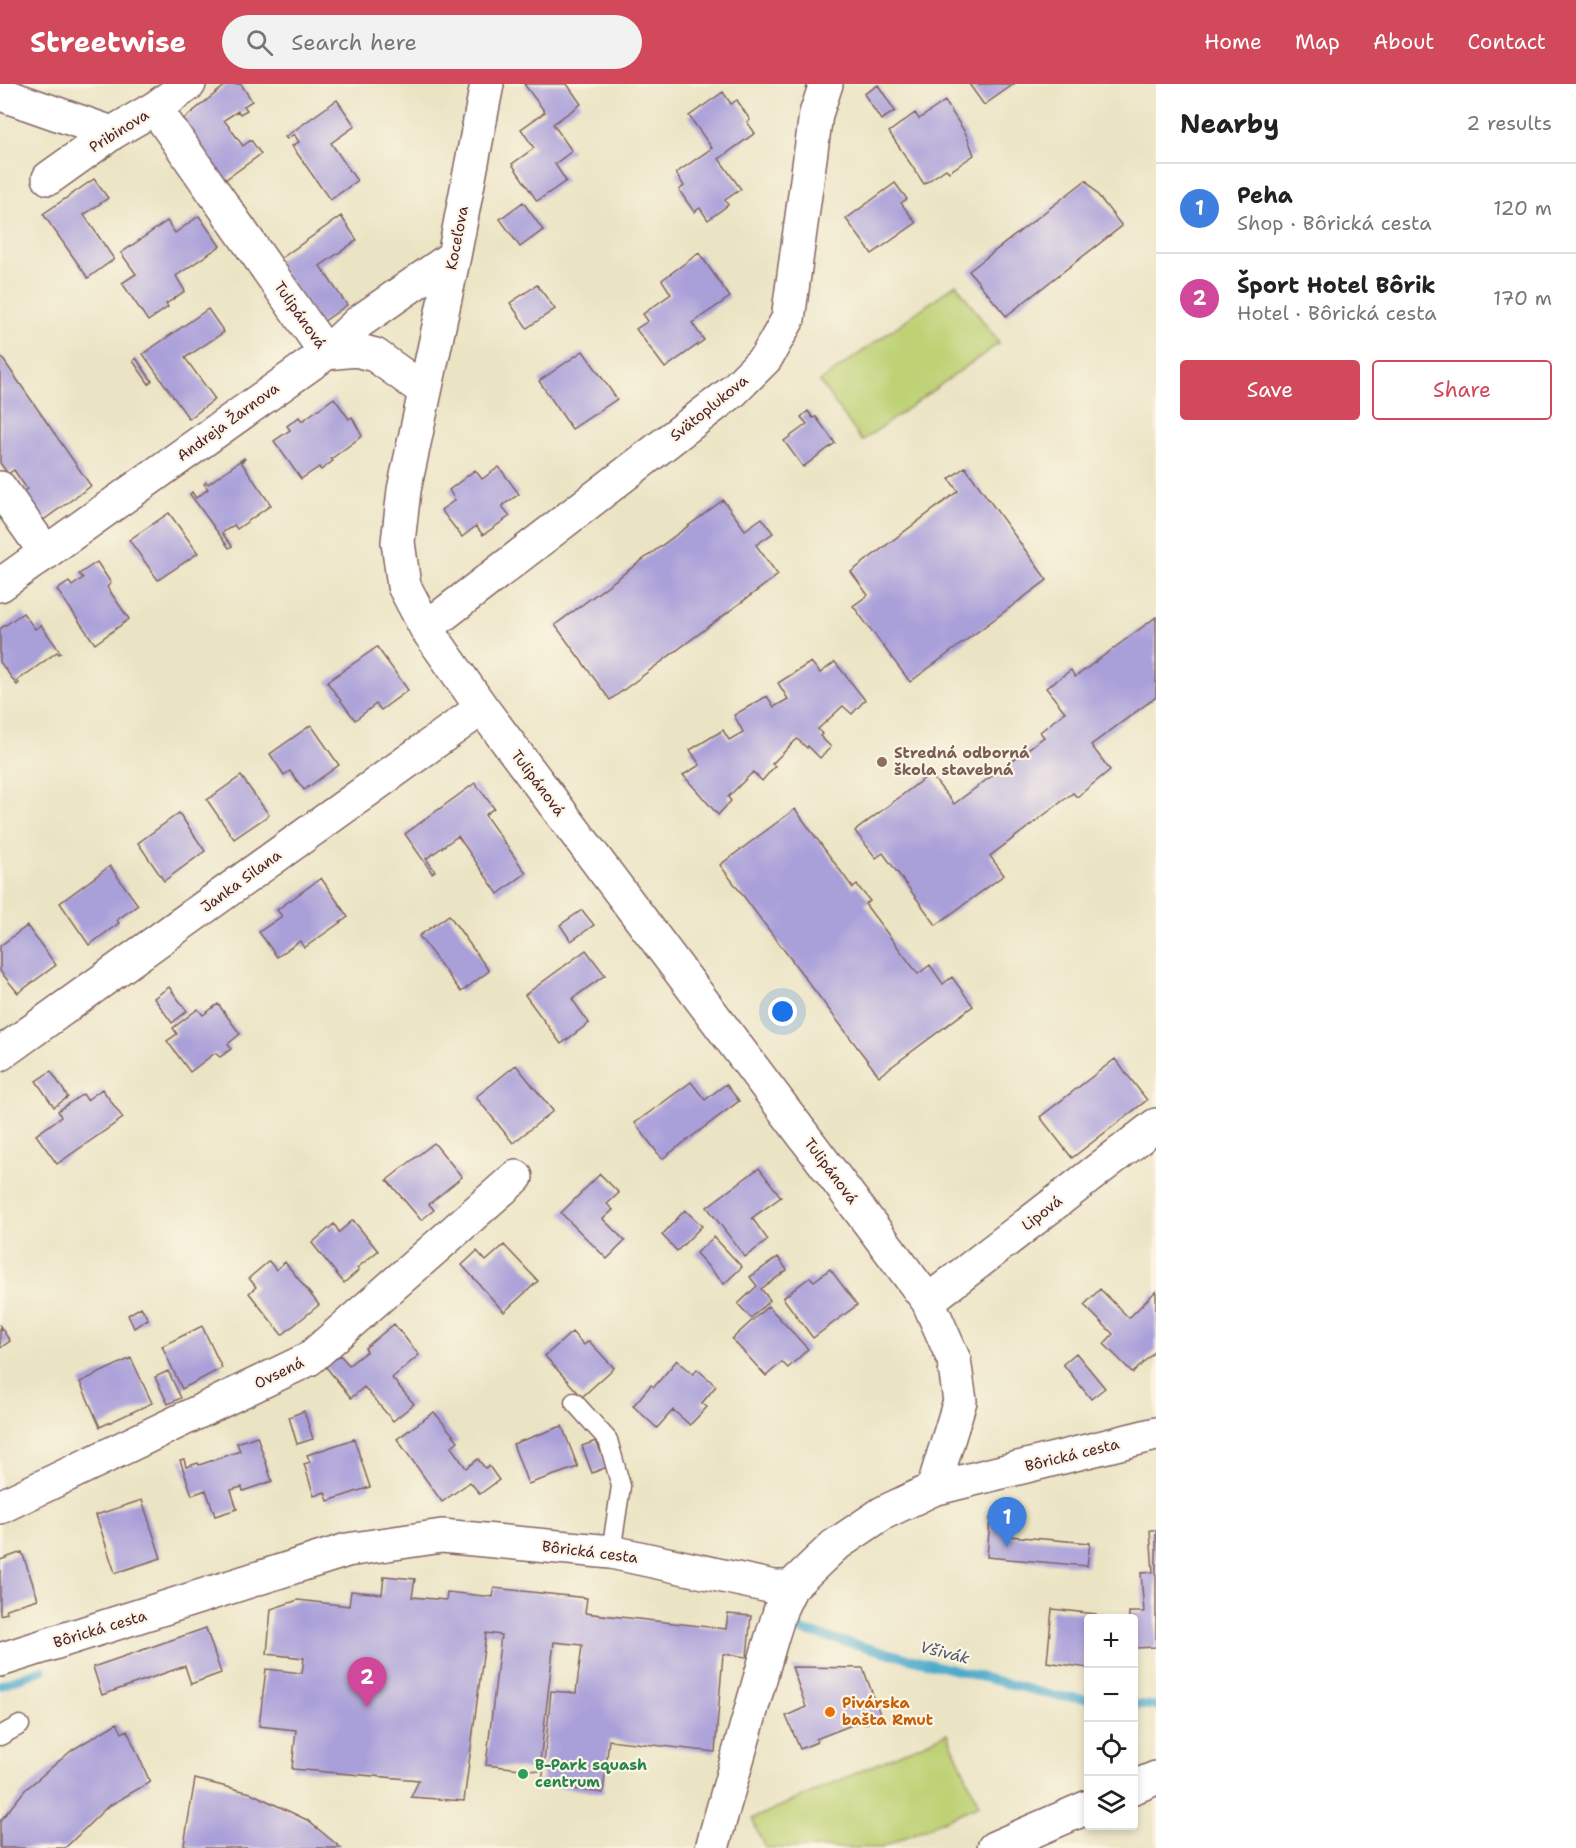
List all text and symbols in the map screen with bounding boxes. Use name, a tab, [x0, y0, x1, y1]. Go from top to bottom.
search box	[222, 15, 642, 69]
text: Streetwise	[30, 23, 186, 61]
icon: search	[243, 26, 276, 59]
text: Search here	[291, 28, 417, 57]
text: Home	[1204, 28, 1262, 56]
text: Map	[1295, 28, 1340, 56]
text: About	[1373, 28, 1434, 56]
text: Contact	[1467, 28, 1546, 56]
street label: Pribinova	[85, 104, 153, 157]
text: Nearby	[1180, 106, 1279, 141]
text: 2 results	[1466, 110, 1552, 136]
text: Peha	[1237, 181, 1293, 210]
text: 1	[1195, 195, 1204, 221]
text: 120 m	[1493, 195, 1552, 221]
street label: Koceľova	[441, 204, 473, 272]
text: Shop · Bôrická cesta	[1237, 210, 1432, 236]
text: Šport Hotel Bôrik	[1237, 271, 1436, 300]
street label: Tulipánová	[269, 277, 331, 353]
text: 2	[1193, 285, 1207, 311]
text: 170 m	[1493, 285, 1552, 311]
text: Hotel · Bôrická cesta	[1237, 300, 1437, 326]
button: Save	[1180, 360, 1360, 420]
button: Share	[1372, 360, 1552, 420]
street label: Svätoplukova	[666, 370, 753, 446]
street label: Andreja Žarnova	[172, 377, 284, 466]
place label: Stredná odborná škola stavebná	[894, 743, 1030, 780]
street label: Tulipánová	[507, 746, 570, 821]
marker: Stredná odborná škola stavebná	[875, 755, 889, 769]
street label: Janka Silana	[197, 845, 286, 917]
your location	[768, 997, 797, 1026]
street label: Tulipánová	[800, 1134, 863, 1209]
street label: Lipová	[1018, 1190, 1067, 1235]
street label: Ovsená	[251, 1352, 308, 1394]
street label: Bôrická cesta	[1023, 1433, 1122, 1476]
pin: 1	[988, 1498, 1026, 1547]
street label: Bôrická cesta	[541, 1536, 640, 1568]
street label: Bôrická cesta	[51, 1605, 150, 1653]
map controls	[1084, 1614, 1138, 1830]
button: +	[1084, 1614, 1138, 1668]
water label: Všivák	[918, 1636, 972, 1669]
pin: 2	[348, 1658, 386, 1707]
button: −	[1084, 1668, 1138, 1722]
place label: Pivárska bašta Rmut	[842, 1693, 933, 1730]
marker: Pivárska bašta Rmut	[823, 1705, 837, 1719]
button: locate	[1084, 1722, 1138, 1776]
place label: B-Park squash centrum	[535, 1755, 647, 1792]
marker: B-Park squash centrum	[516, 1767, 530, 1781]
button: layers	[1084, 1776, 1138, 1830]

